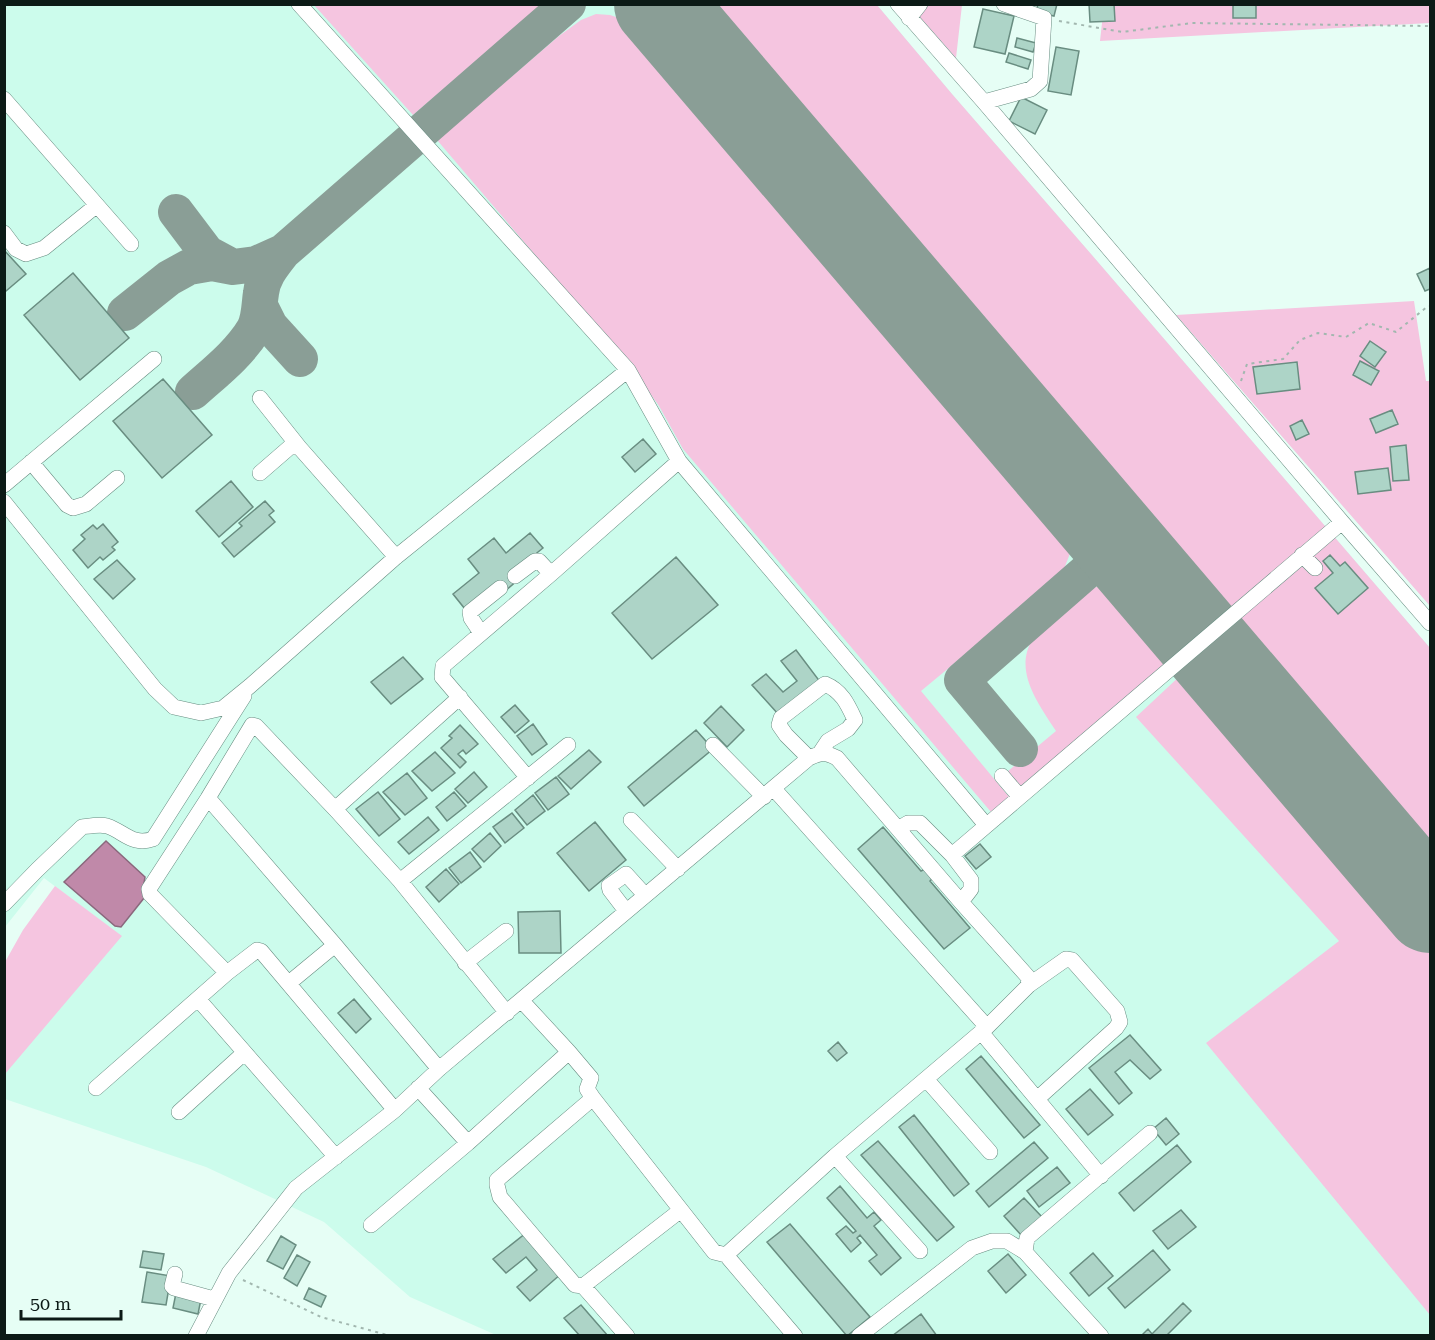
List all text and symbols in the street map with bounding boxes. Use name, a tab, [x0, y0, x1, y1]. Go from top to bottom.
scale bar	[21, 1283, 122, 1321]
text: 50 m	[30, 1293, 71, 1314]

